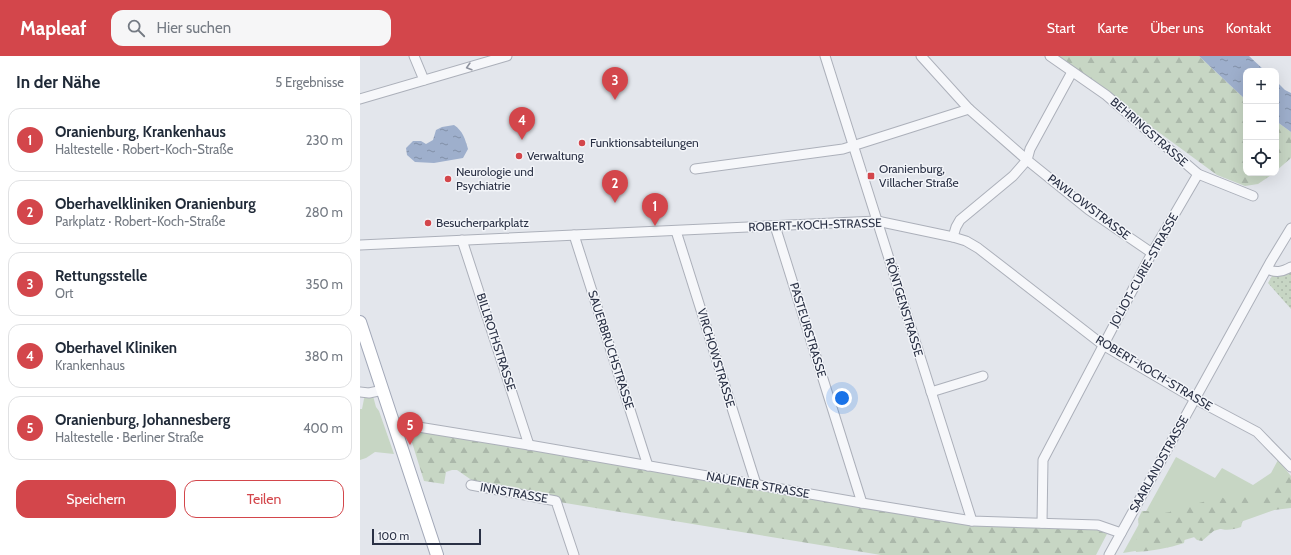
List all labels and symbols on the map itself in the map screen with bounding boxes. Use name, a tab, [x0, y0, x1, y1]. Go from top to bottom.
one-way arrow	[466, 62, 473, 71]
pin: 3	[602, 67, 628, 100]
street label: BEHRINGSTRASSE	[1108, 94, 1191, 170]
pin: 4	[509, 107, 535, 140]
place label: Funktionsabteilungen	[590, 135, 699, 150]
marker: Funktionsabteilungen	[577, 138, 587, 148]
place label: Verwaltung	[527, 148, 585, 163]
marker: Verwaltung	[514, 151, 524, 161]
place label: Oranienburg, Villacher Straße	[879, 161, 959, 190]
place label: Neurologie und Psychiatrie	[456, 164, 534, 193]
pin: 2	[602, 170, 628, 203]
marker: Oranienburg, Villacher Straße	[866, 171, 876, 181]
street label: PAWLOWSTRASSE	[1045, 171, 1134, 243]
marker: Neurologie und Psychiatrie	[443, 174, 453, 184]
pin: 1	[642, 193, 668, 226]
street label: JOLIOT-CURIE-STRASSE	[1106, 210, 1181, 330]
place label: Besucherparkplatz	[436, 215, 529, 230]
street label: ROBERT-KOCH-STRASSE	[748, 215, 882, 234]
marker: Besucherparkplatz	[423, 218, 433, 228]
street label: RÖNTGENSTRASSE	[882, 255, 927, 359]
street label: PASTEURSTRASSE	[787, 281, 830, 379]
street label: SAUERBRUCHSTRASSE	[585, 288, 638, 412]
street label: BILLROTHSTRASSE	[474, 291, 519, 393]
street label: VIRCHOWSTRASSE	[694, 307, 739, 409]
street label: ROBERT-KOCH-STRASSE	[1093, 332, 1216, 414]
your location	[832, 388, 852, 408]
pin: 5	[397, 412, 423, 445]
street label: SAARLANDSTRASSE	[1126, 412, 1192, 515]
street label: NAUENER STRASSE	[705, 468, 811, 501]
street label: INNSTRASSE	[479, 479, 550, 506]
scale bar	[372, 527, 481, 546]

